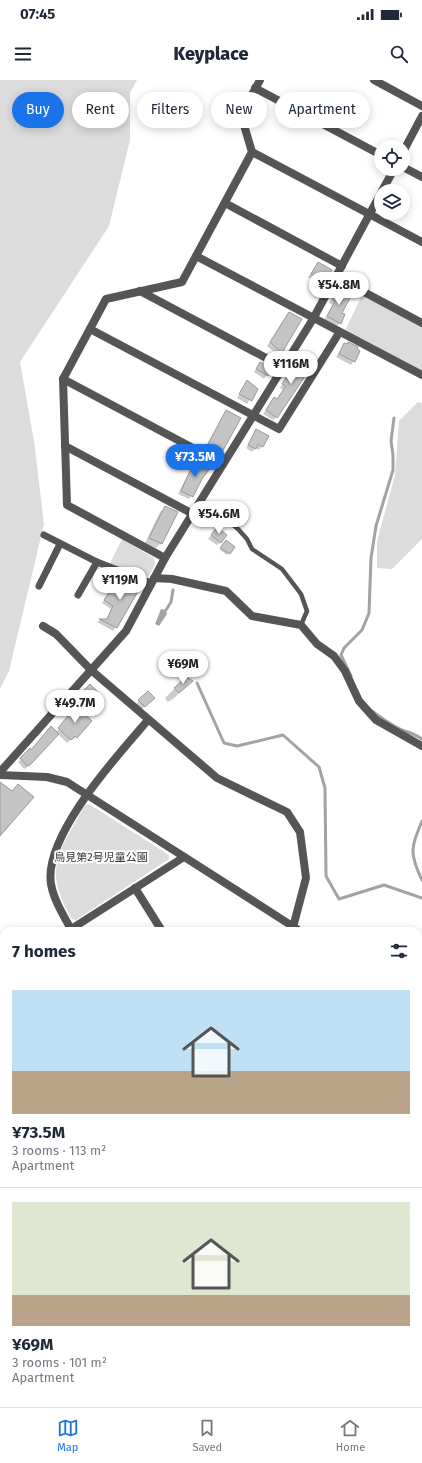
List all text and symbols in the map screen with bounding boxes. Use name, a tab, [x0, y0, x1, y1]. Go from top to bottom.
text: 07:45	[20, 5, 55, 23]
icon: menu	[12, 43, 34, 65]
text: Keyplace	[174, 43, 248, 65]
icon: search	[388, 43, 410, 65]
chip: Buy	[12, 92, 64, 128]
chip: Rent	[72, 92, 129, 128]
chip: Filters	[137, 92, 203, 128]
chip: New	[211, 92, 267, 128]
chip: Apartment	[275, 92, 370, 128]
map controls	[374, 140, 410, 220]
button: locate	[374, 140, 410, 176]
button: layers	[374, 184, 410, 220]
pin: ¥54.8M	[306, 272, 372, 306]
text: ¥54.8M	[318, 277, 360, 292]
pin: ¥116M	[263, 351, 319, 385]
text: ¥116M	[273, 356, 309, 371]
pin: ¥73.5M	[162, 444, 228, 478]
text: ¥73.5M	[175, 449, 215, 464]
pin: ¥54.6M	[186, 501, 252, 535]
text: ¥54.6M	[198, 506, 240, 521]
pin: ¥119M	[92, 567, 148, 601]
text: ¥119M	[102, 572, 138, 587]
pin: ¥69M	[159, 651, 207, 685]
text: ¥69M	[167, 656, 199, 671]
pin: ¥49.7M	[42, 690, 108, 724]
text: ¥49.7M	[55, 695, 95, 710]
park label: 鳥見第2号児童公園	[54, 851, 148, 864]
icon: filters	[388, 940, 410, 962]
text: 7 homes	[12, 941, 76, 962]
icon: home	[175, 1016, 247, 1088]
text: ¥73.5M	[12, 1122, 65, 1143]
text: 3 rooms · 113 m²	[12, 1143, 106, 1158]
text: Apartment	[12, 1158, 74, 1173]
icon: home	[175, 1228, 247, 1300]
text: ¥69M	[12, 1334, 53, 1355]
text: 3 rooms · 101 m²	[12, 1355, 107, 1370]
text: Apartment	[12, 1370, 74, 1385]
tab: Map	[57, 1417, 79, 1454]
tab: Saved	[192, 1417, 222, 1454]
tab: Home	[336, 1417, 365, 1454]

